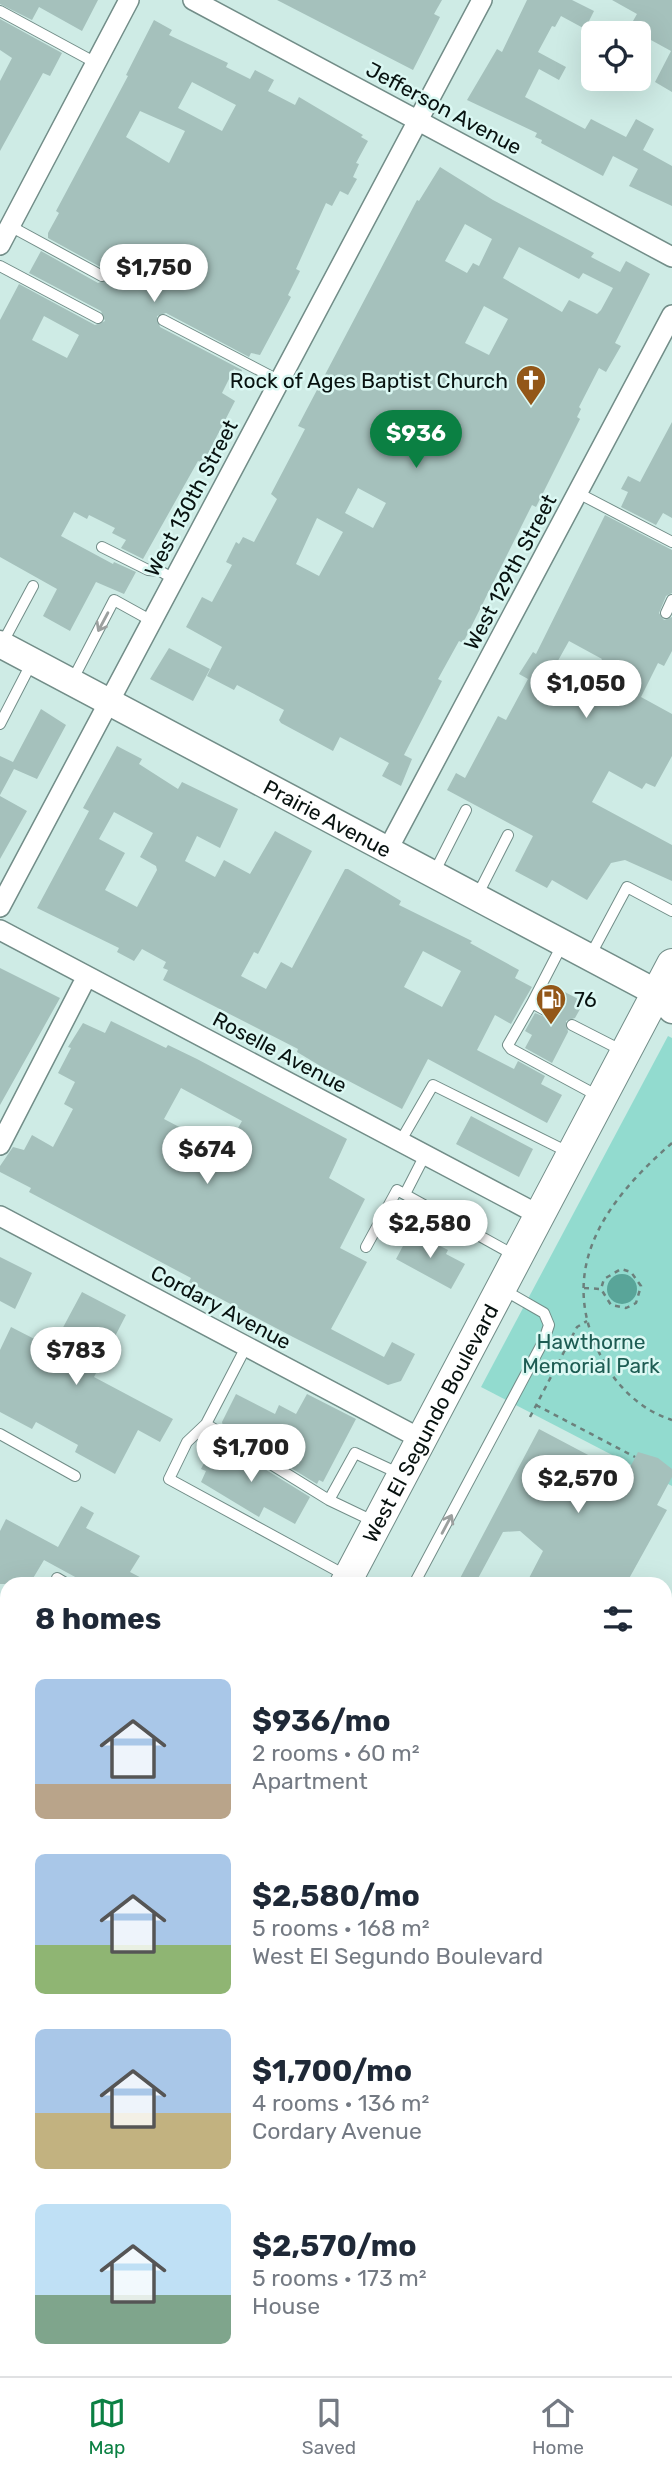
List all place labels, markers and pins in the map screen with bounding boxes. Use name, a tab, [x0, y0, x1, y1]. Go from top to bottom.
pin: $1,750	[97, 244, 211, 304]
church icon: Rock of Ages Baptist Church	[514, 363, 548, 407]
place label: Rock of Ages Baptist Church	[230, 368, 508, 393]
pin: $936	[375, 410, 457, 470]
pin: $1,050	[529, 660, 643, 720]
fuel station icon: 76	[534, 982, 568, 1026]
place label: 76	[574, 987, 597, 1012]
pin: $674	[166, 1126, 248, 1186]
pin: $2,580	[373, 1200, 487, 1260]
pin: $783	[35, 1328, 117, 1387]
pin: $1,700	[194, 1424, 308, 1484]
pin: $2,570	[521, 1456, 635, 1515]

